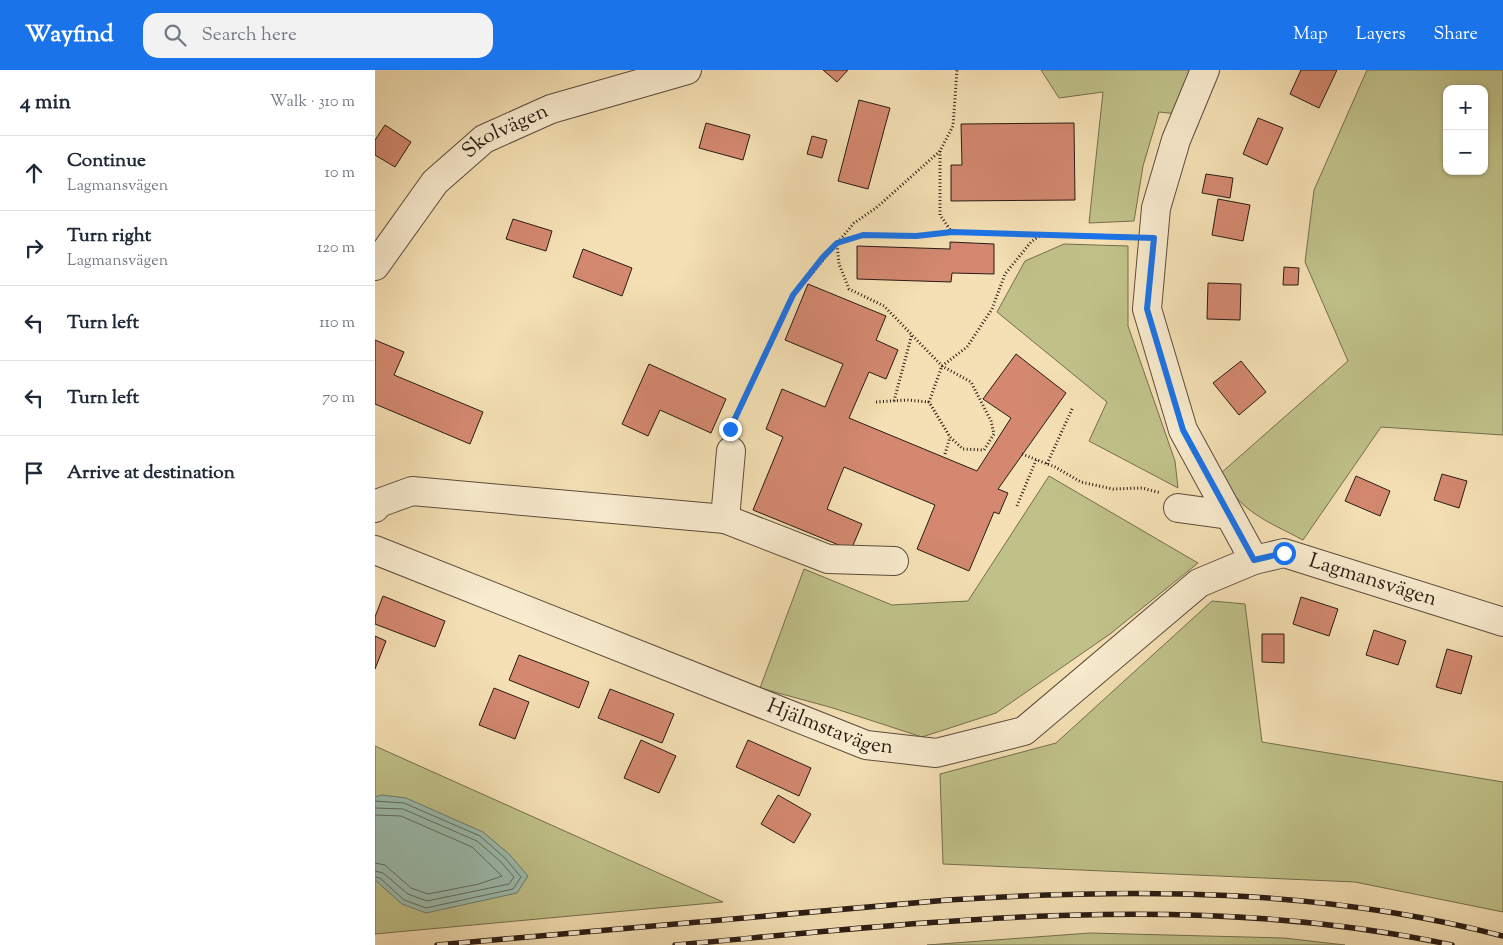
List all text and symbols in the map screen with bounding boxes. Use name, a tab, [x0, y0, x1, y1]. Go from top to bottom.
search box	[143, 13, 493, 58]
text: Wayfind	[25, 18, 113, 52]
icon: search	[161, 21, 189, 49]
text: Search here	[201, 22, 297, 49]
text: Map	[1293, 22, 1328, 48]
text: Layers	[1356, 22, 1406, 48]
text: Share	[1434, 22, 1478, 48]
map controls	[1443, 85, 1488, 175]
button: +	[1443, 85, 1488, 130]
text: 4 min	[20, 88, 71, 118]
text: Walk · 310 m	[270, 91, 355, 114]
street label: Skolvägen	[456, 97, 553, 166]
button: −	[1443, 130, 1488, 175]
text: Continue	[67, 148, 146, 175]
icon: ahead	[20, 159, 48, 187]
text: 10 m	[325, 162, 355, 185]
text: Lagmansvägen	[67, 175, 168, 198]
text: Turn right	[67, 223, 151, 250]
icon: right	[20, 234, 48, 262]
text: 120 m	[317, 237, 355, 260]
text: Lagmansvägen	[67, 250, 168, 273]
icon: left	[20, 309, 48, 337]
text: Turn left	[67, 310, 139, 337]
text: 110 m	[319, 312, 355, 335]
icon: left	[20, 384, 48, 412]
text: Turn left	[67, 385, 139, 412]
text: 70 m	[322, 387, 355, 410]
route end	[719, 418, 742, 441]
icon: arrive	[20, 459, 48, 487]
text: Arrive at destination	[67, 460, 235, 487]
route start	[1273, 542, 1296, 565]
street label: Lagmansvägen	[1305, 547, 1440, 615]
street label: Hjälmstavägen	[762, 692, 895, 763]

